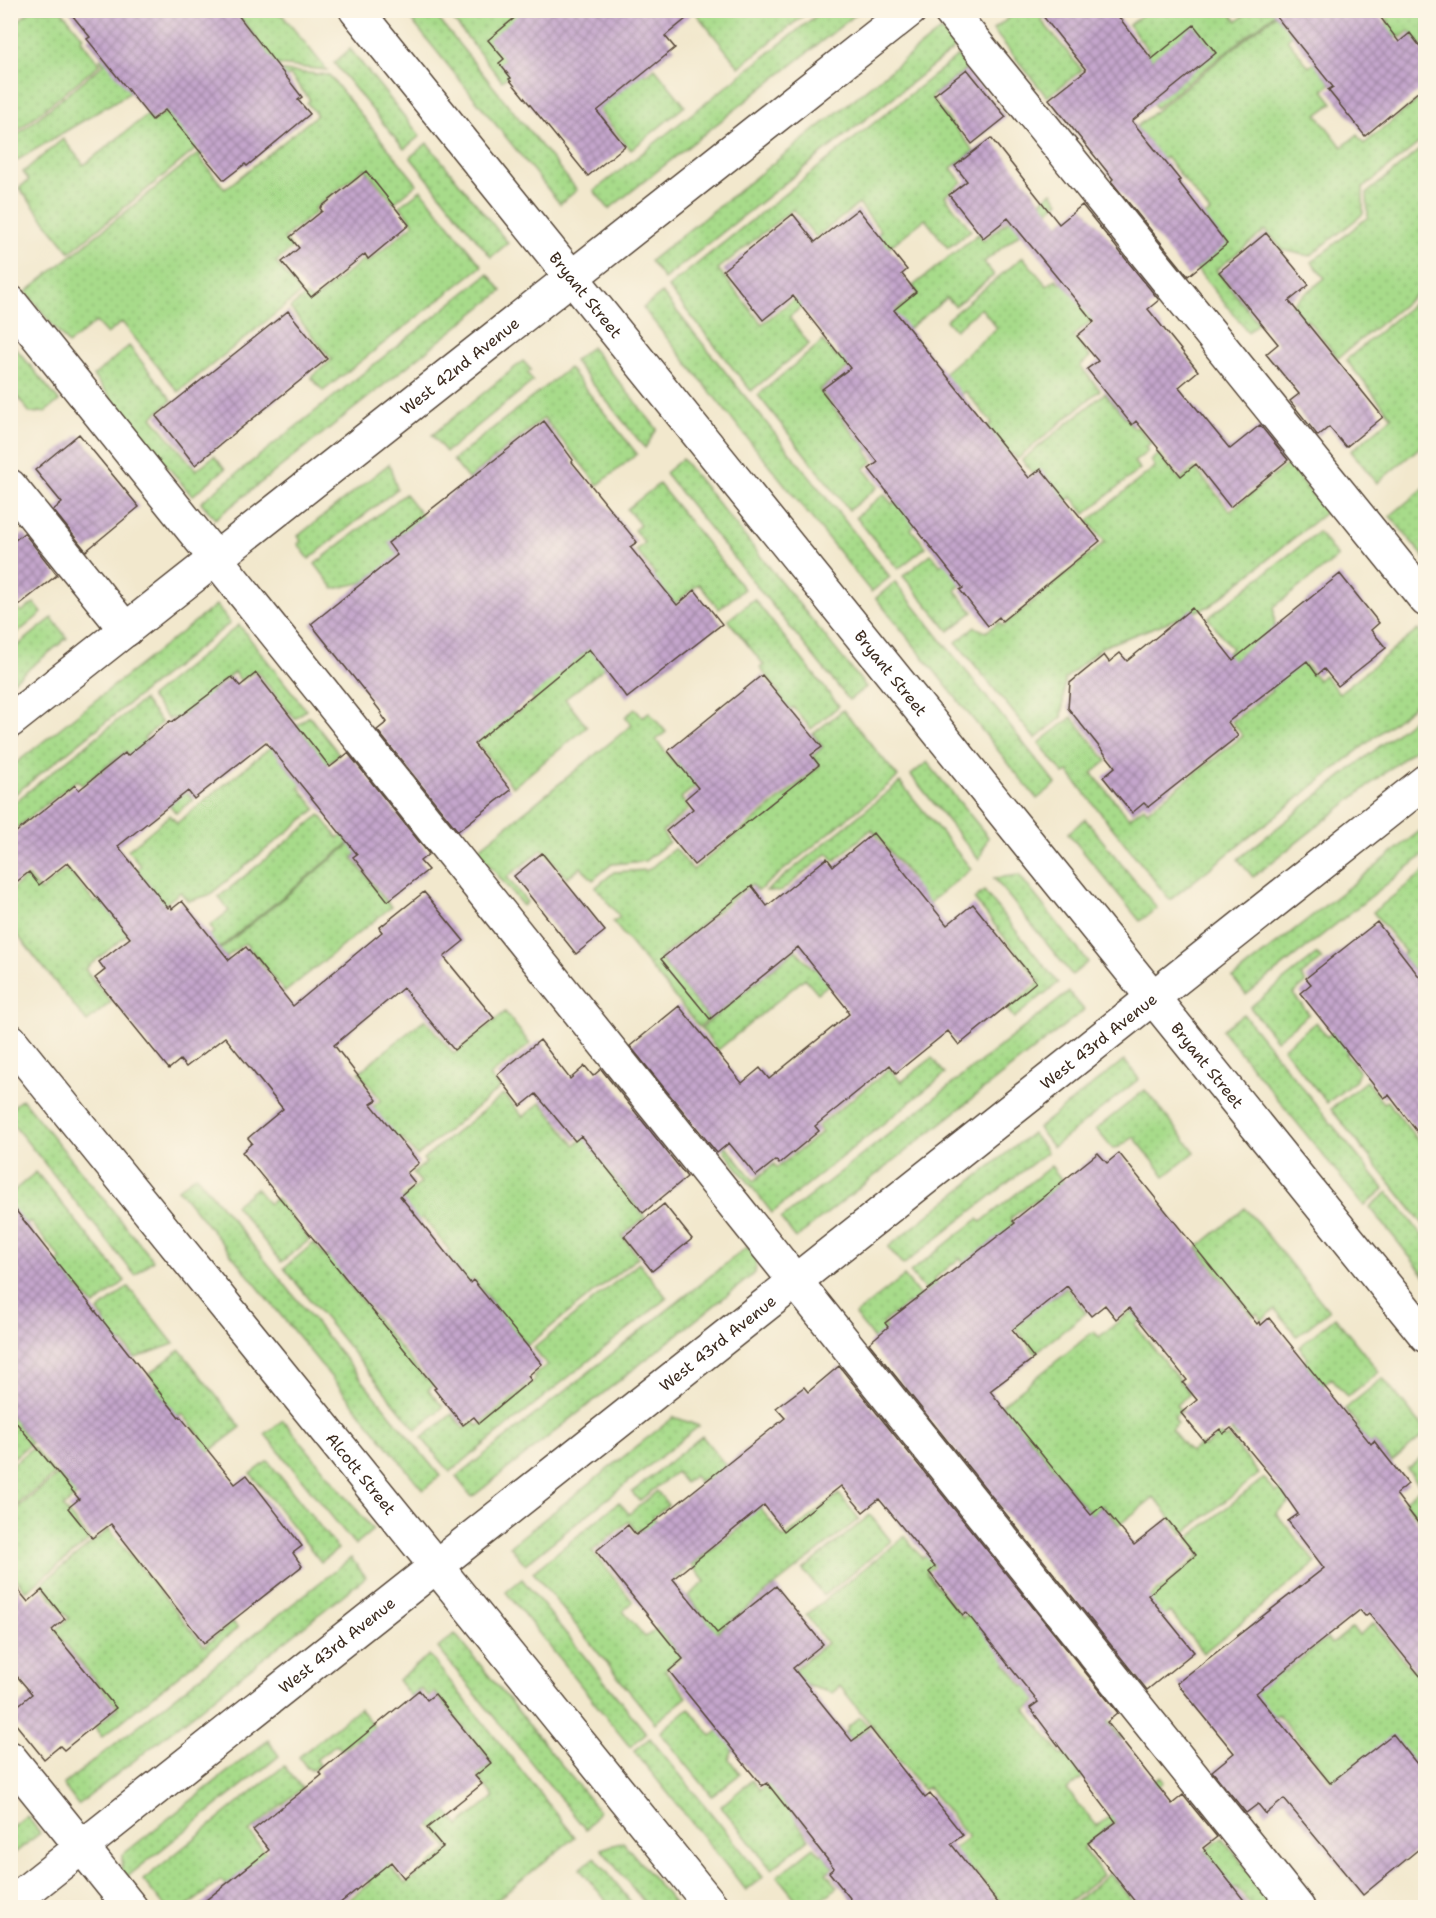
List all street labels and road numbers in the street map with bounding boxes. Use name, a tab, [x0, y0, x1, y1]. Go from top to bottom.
street label: Bryant Street	[544, 248, 627, 342]
street label: West 42nd Avenue	[396, 313, 524, 420]
street label: Bryant Street	[850, 626, 932, 721]
street label: West 43rd Avenue	[1036, 988, 1161, 1094]
street label: Bryant Street	[1166, 1018, 1248, 1113]
street label: West 43rd Avenue	[655, 1290, 781, 1396]
street label: Alcott Street	[321, 1429, 400, 1519]
street label: West 43rd Avenue	[274, 1592, 400, 1698]

